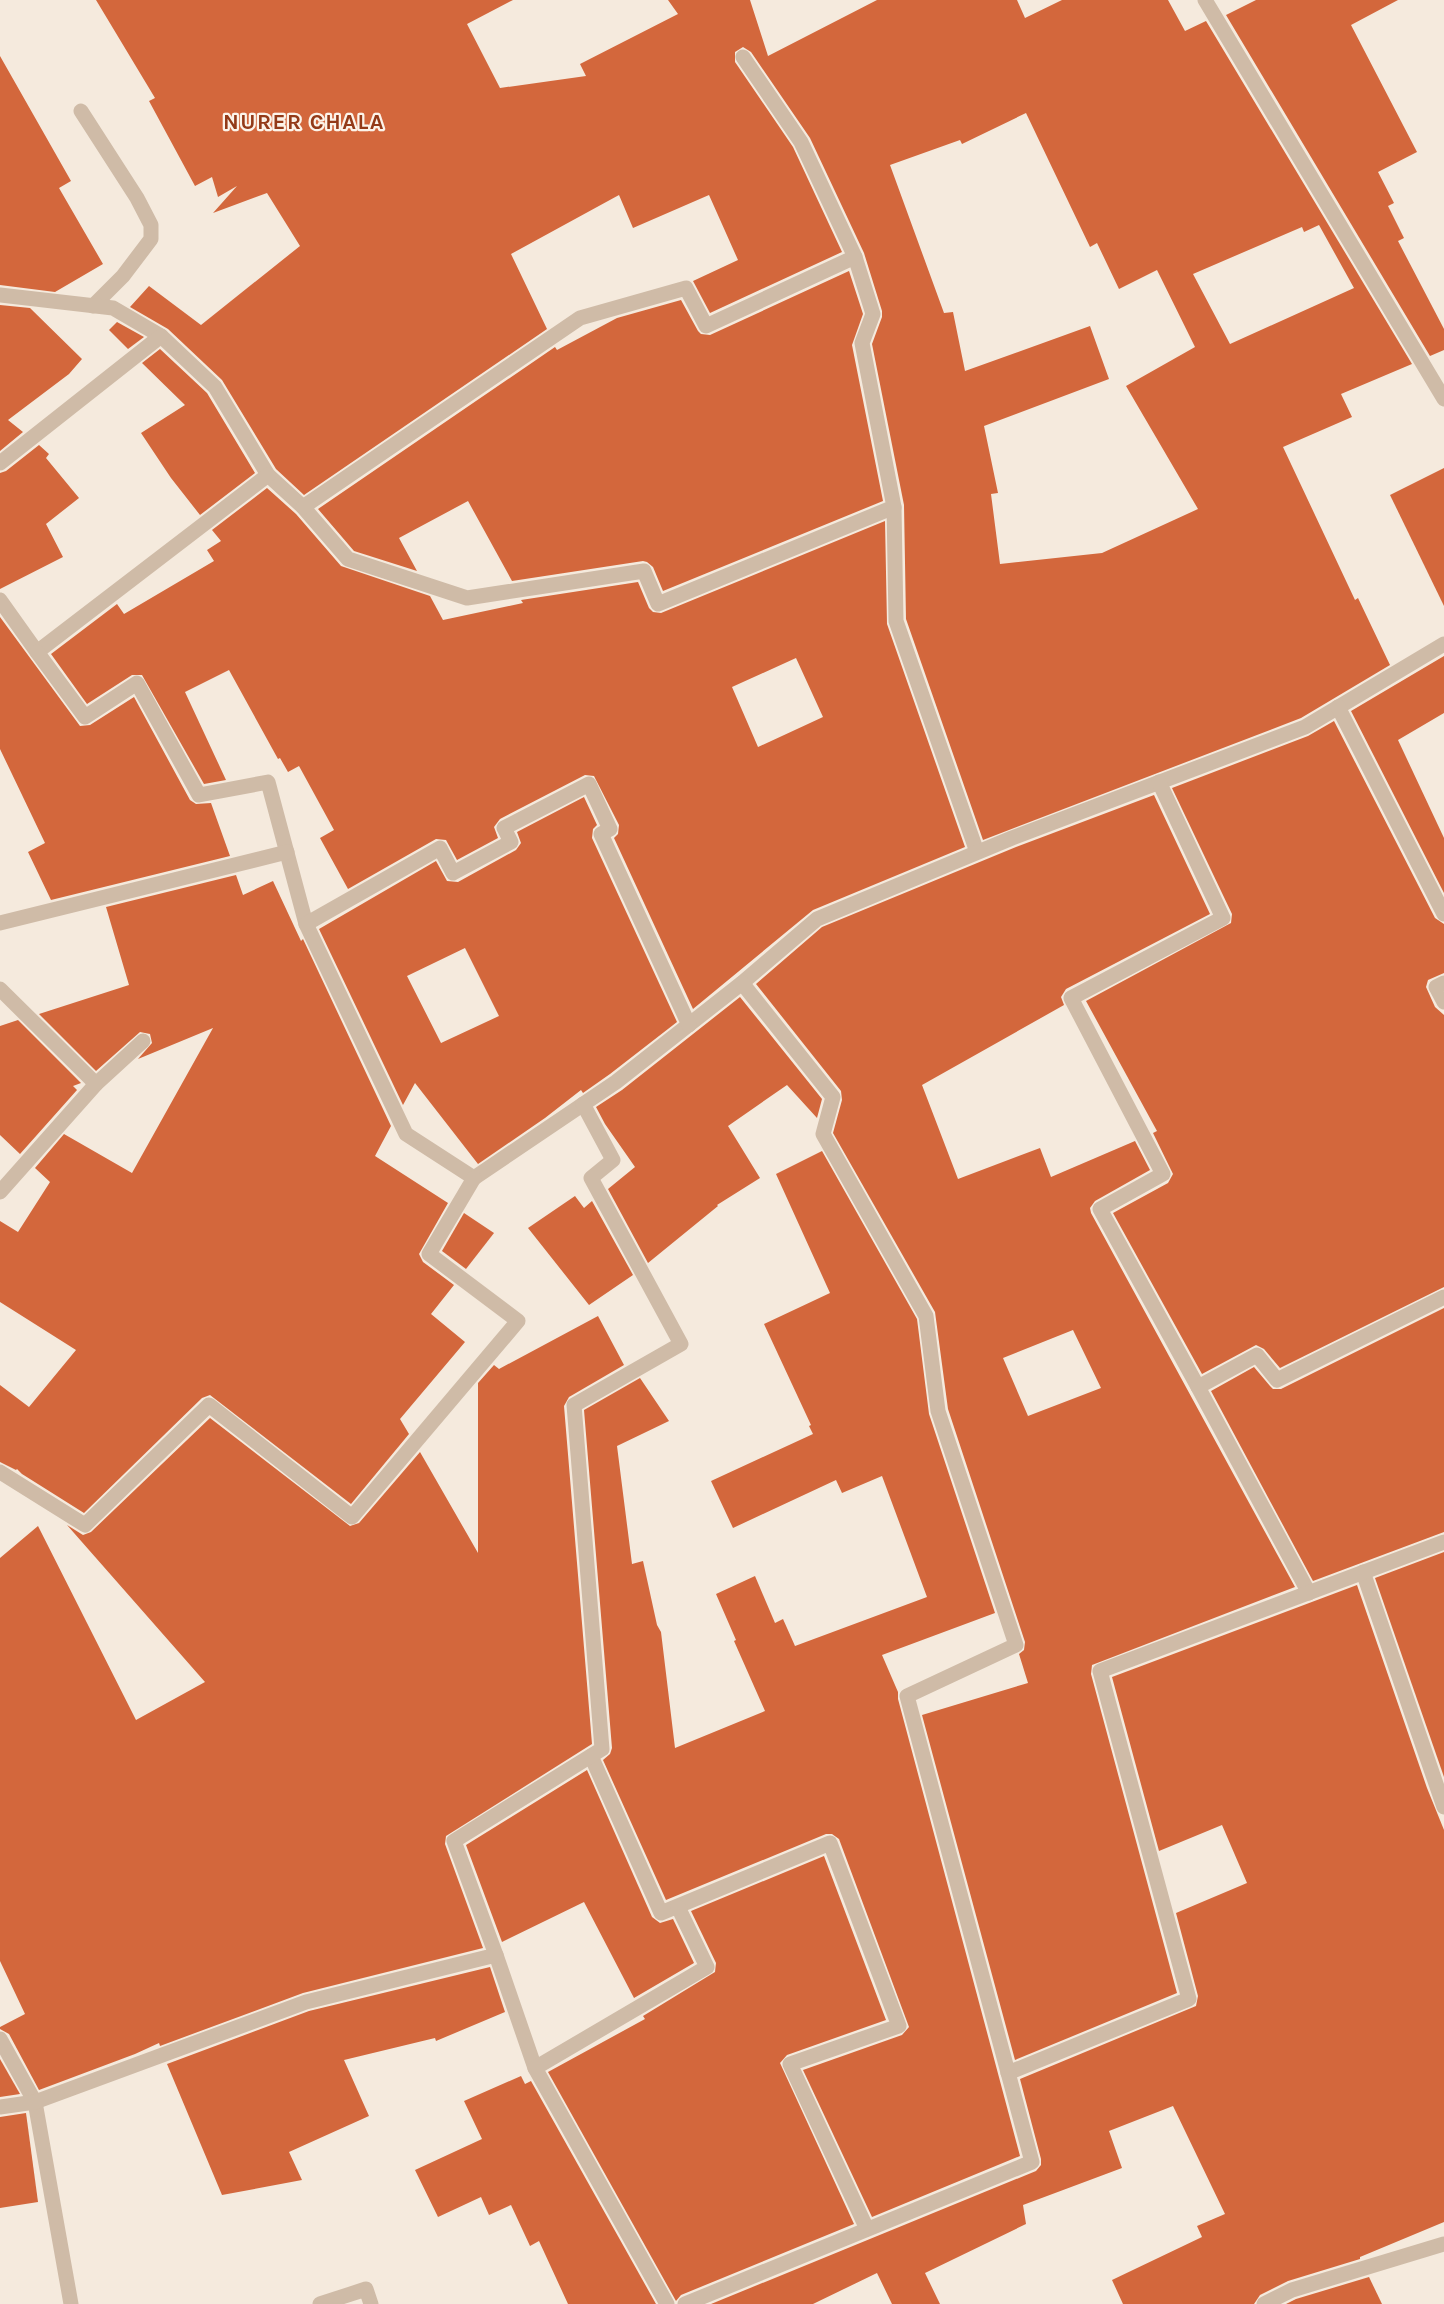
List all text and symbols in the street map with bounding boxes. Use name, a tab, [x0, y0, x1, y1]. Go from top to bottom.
district label: NURER CHALA	[223, 109, 385, 135]

